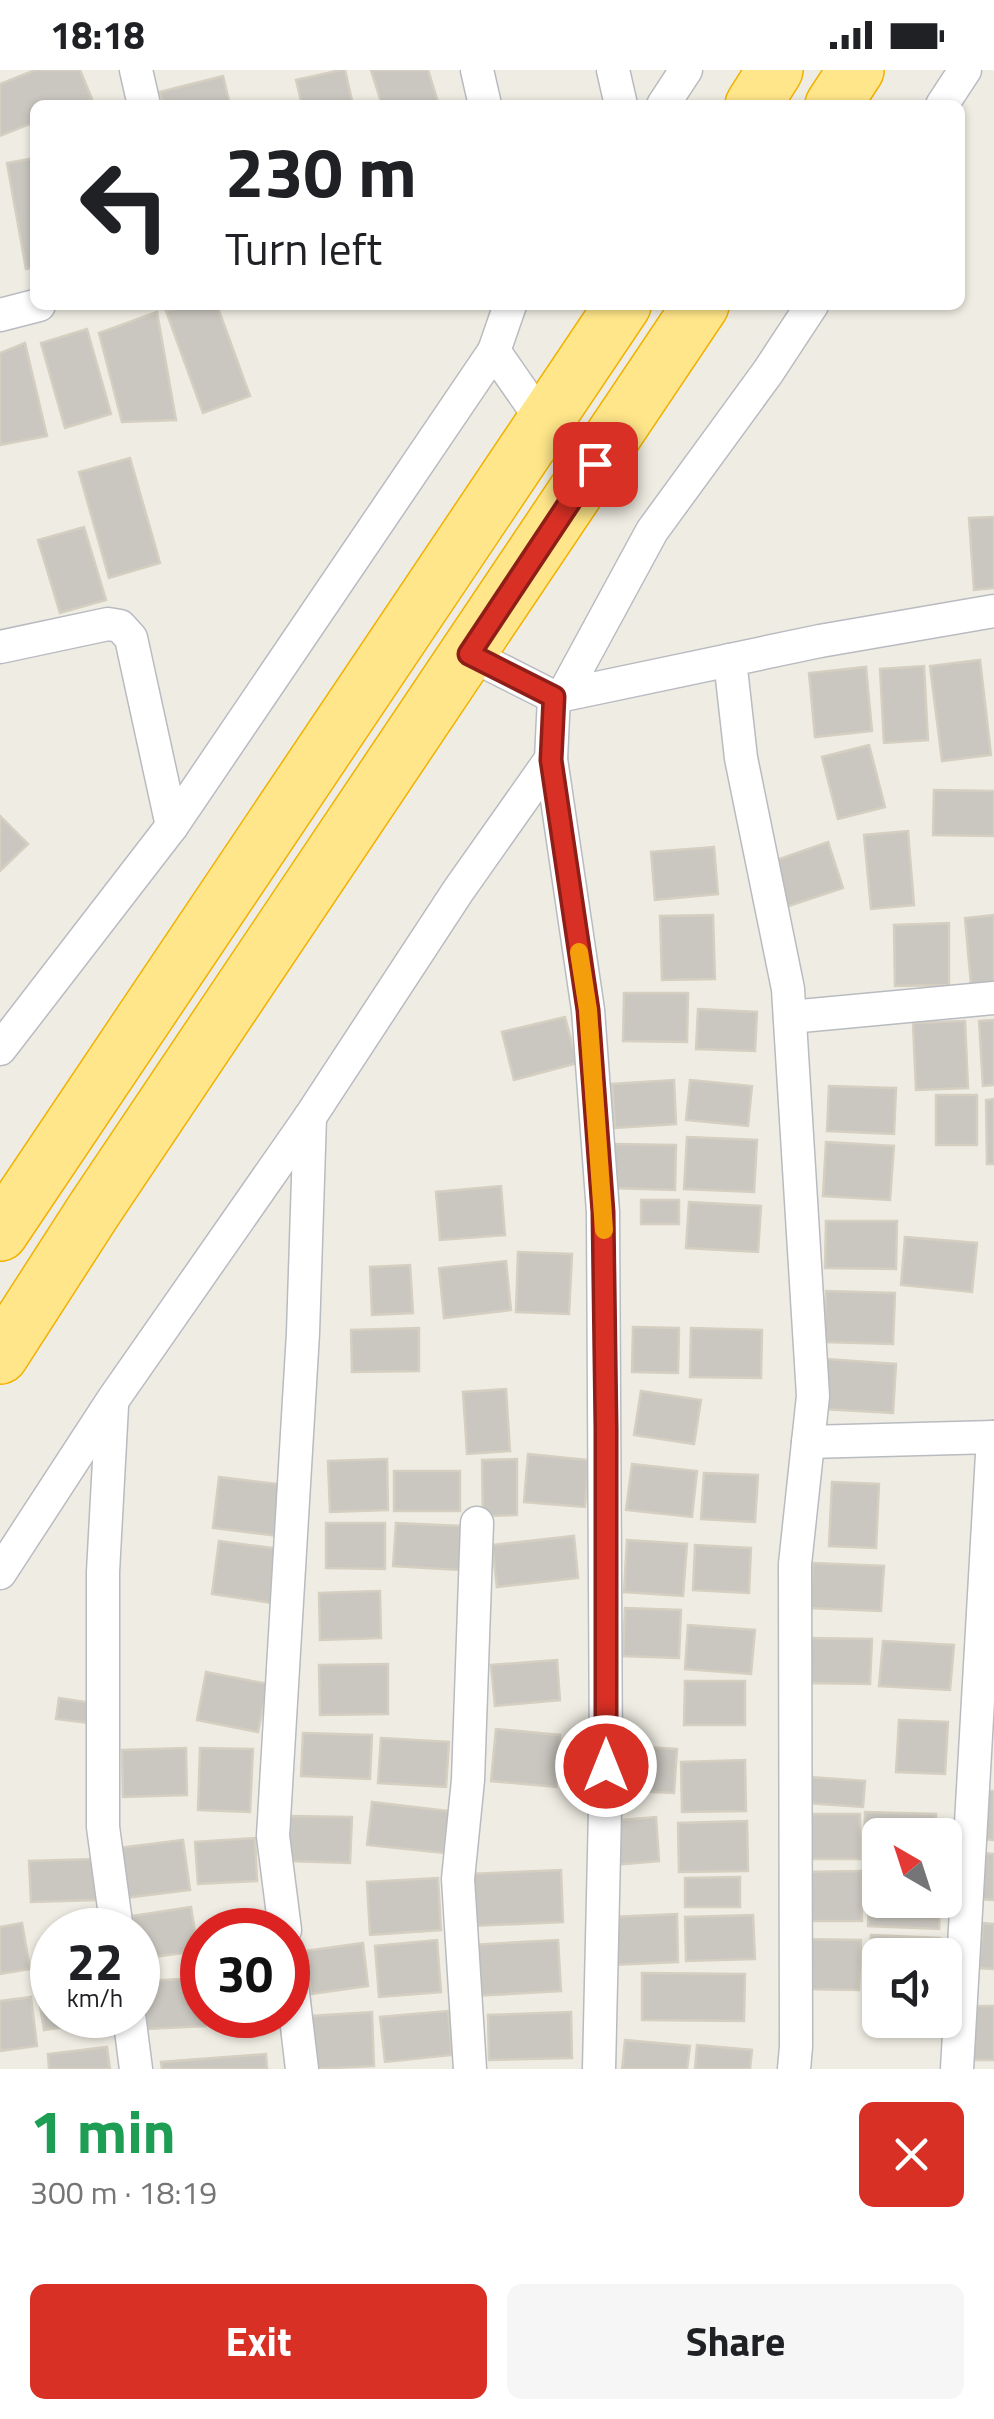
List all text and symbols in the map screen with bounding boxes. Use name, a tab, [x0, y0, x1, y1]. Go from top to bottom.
text: 18:18	[50, 6, 145, 64]
text: 230 m	[225, 118, 417, 224]
icon: left	[60, 140, 190, 270]
text: Turn left	[225, 214, 382, 282]
pin	[553, 422, 638, 507]
icon: arrive	[568, 437, 623, 492]
position arrow	[554, 1714, 658, 1818]
north arrow	[862, 1818, 962, 1918]
map controls	[862, 1818, 962, 2038]
speed limit sign: 30	[180, 1908, 310, 2038]
text: 22	[67, 1923, 123, 1999]
button: sound	[862, 1938, 962, 2038]
text: km/h	[67, 1979, 123, 2017]
text: 1 min	[30, 2085, 176, 2176]
button: close	[859, 2102, 964, 2207]
text: 300 m · 18:19	[30, 2168, 217, 2216]
button: Exit	[30, 2284, 487, 2399]
button: Share	[507, 2284, 964, 2399]

